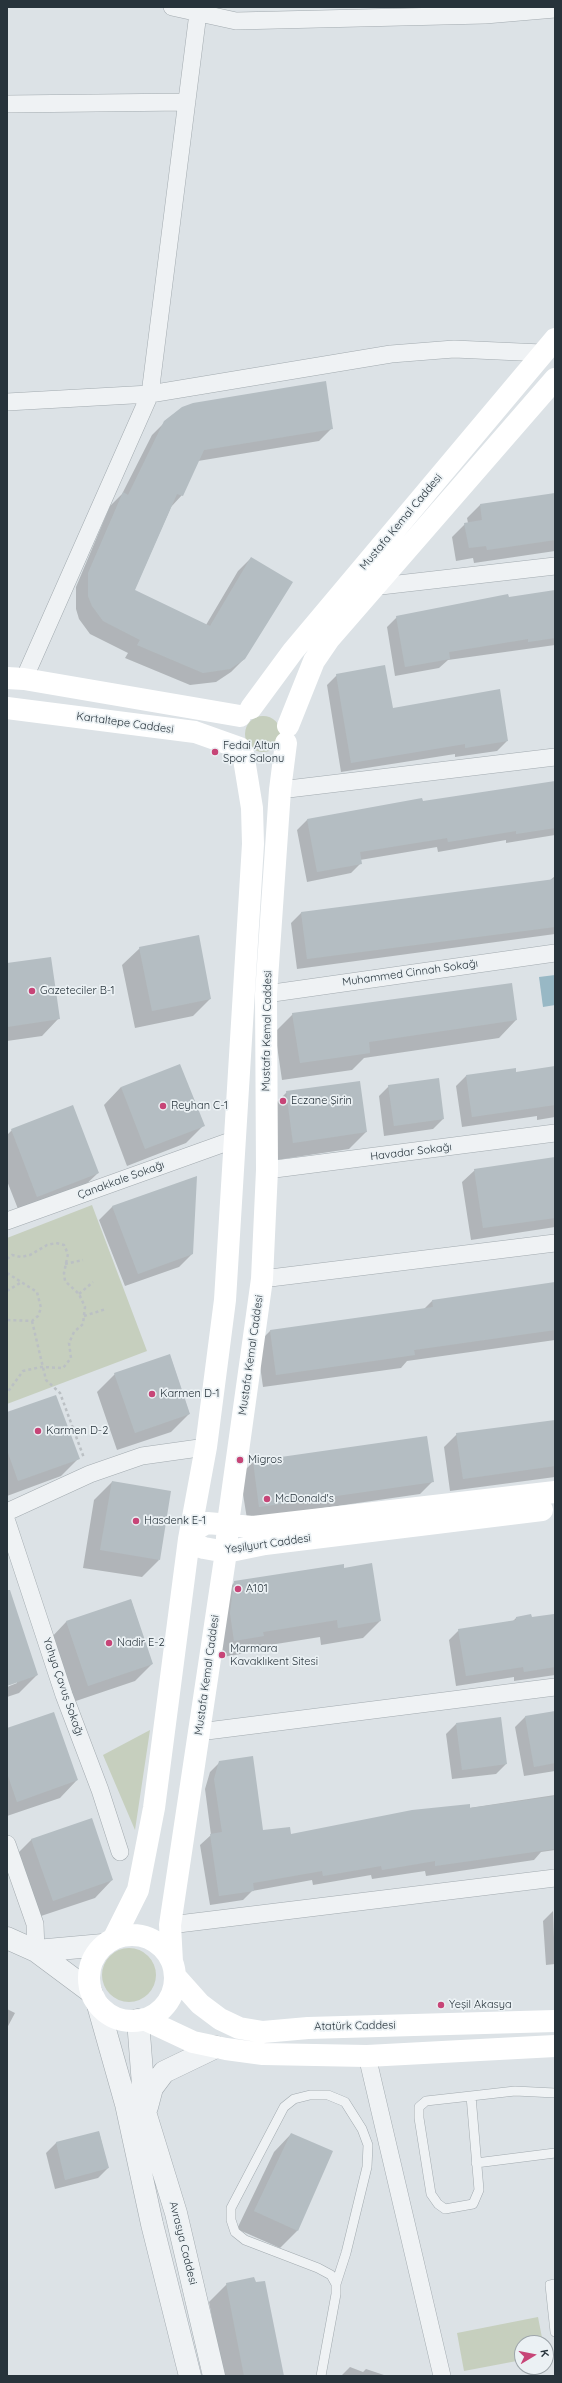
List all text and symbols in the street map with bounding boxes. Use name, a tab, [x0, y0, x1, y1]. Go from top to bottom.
street label: Mustafa Kemal Caddesi	[357, 471, 445, 573]
street label: Kartaltepe Caddesi	[76, 710, 174, 736]
place label: Fedai Altun Spor Salonu	[223, 739, 284, 765]
marker: Fedai Altun Spor Salonu	[210, 747, 220, 757]
street label: Muhammed Cinnah Sokağı	[341, 957, 479, 989]
street label: Mustafa Kemal Caddesi	[259, 970, 275, 1092]
place label: Gazeteciler B-1	[40, 984, 115, 998]
marker: Gazeteciler B-1	[27, 986, 37, 996]
place label: Eczane Şirin	[291, 1094, 352, 1108]
marker: Eczane Şirin	[278, 1096, 288, 1106]
place label: Reyhan C-1	[171, 1099, 228, 1113]
marker: Reyhan C-1	[158, 1101, 168, 1111]
street label: Havadar Sokağı	[369, 1140, 453, 1164]
street label: Çanakkale Sokağı	[76, 1158, 166, 1202]
street label: Mustafa Kemal Caddesi	[236, 1294, 266, 1416]
place label: Karmen D-1	[160, 1387, 220, 1401]
marker: Karmen D-1	[147, 1389, 157, 1399]
place label: Karmen D-2	[46, 1424, 108, 1438]
marker: Karmen D-2	[33, 1426, 43, 1436]
place label: Migros	[248, 1453, 282, 1467]
marker: Migros	[235, 1455, 245, 1465]
place label: McDonald's	[275, 1492, 334, 1506]
marker: McDonald's	[262, 1494, 272, 1504]
place label: Hasdenk E-1	[144, 1514, 206, 1528]
marker: Hasdenk E-1	[131, 1516, 141, 1526]
street label: Yeşilyurt Caddesi	[224, 1531, 312, 1557]
place label: A101	[246, 1582, 268, 1596]
marker: A101	[233, 1584, 243, 1594]
street label: Mustafa Kemal Caddesi	[192, 1614, 222, 1736]
street label: Yahya Çavuş Sokağı	[40, 1636, 86, 1738]
place label: Nadir E-2	[117, 1636, 165, 1650]
marker: Nadir E-2	[104, 1638, 114, 1648]
place label: Marmara Kavaklıkent Sitesi	[230, 1642, 318, 1668]
marker: Marmara Kavaklıkent Sitesi	[217, 1650, 227, 1660]
place label: Yeşil Akasya	[449, 1998, 512, 2012]
marker: Yeşil Akasya	[436, 2000, 446, 2010]
street label: Atatürk Caddesi	[314, 2019, 396, 2033]
street label: Avrasya Caddesi	[166, 2200, 200, 2286]
north arrow	[514, 2335, 554, 2375]
text: K	[537, 2348, 552, 2358]

